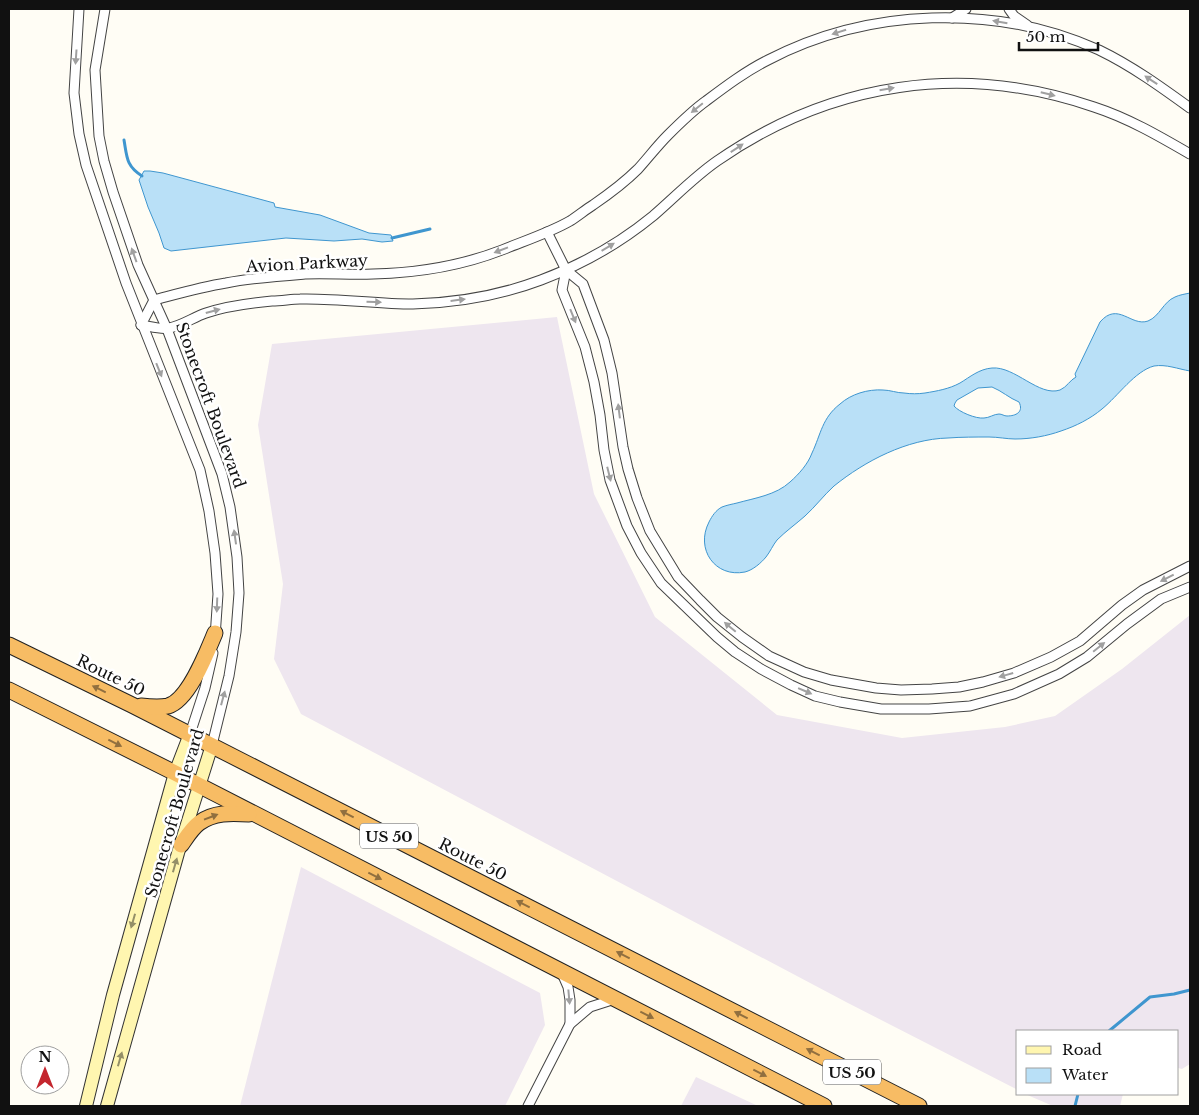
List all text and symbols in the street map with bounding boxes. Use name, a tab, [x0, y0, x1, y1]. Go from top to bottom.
one-way arrow	[992, 17, 1008, 25]
scale bar	[1019, 20, 1098, 52]
text: 50 m	[1026, 27, 1066, 46]
one-way arrow	[832, 29, 847, 36]
one-way arrow	[72, 50, 80, 66]
one-way arrow	[1144, 75, 1157, 84]
one-way arrow	[880, 85, 896, 93]
one-way arrow	[1041, 90, 1056, 98]
one-way arrow	[691, 102, 704, 113]
one-way arrow	[730, 143, 743, 153]
one-way arrow	[602, 242, 615, 251]
one-way arrow	[494, 247, 509, 254]
one-way arrow	[130, 248, 137, 263]
street label: Avion Parkway	[244, 250, 369, 276]
one-way arrow	[450, 296, 466, 304]
one-way arrow	[366, 299, 382, 307]
one-way arrow	[205, 307, 220, 315]
one-way arrow	[569, 309, 577, 323]
street label: Stonecroft Boulevard	[172, 319, 250, 491]
one-way arrow	[156, 363, 164, 377]
one-way arrow	[615, 403, 623, 419]
one-way arrow	[605, 466, 613, 481]
one-way arrow	[230, 529, 238, 545]
one-way arrow	[1159, 574, 1174, 582]
one-way arrow	[213, 597, 221, 613]
one-way arrow	[724, 621, 736, 633]
one-way arrow	[1093, 641, 1106, 652]
street label: Route 50	[73, 650, 149, 700]
one-way arrow	[998, 672, 1013, 680]
one-way arrow	[92, 684, 106, 692]
one-way arrow	[798, 688, 812, 696]
one-way arrow	[220, 690, 228, 705]
street label: Stonecroft Boulevard	[140, 726, 208, 900]
one-way arrow	[108, 739, 122, 747]
one-way arrow	[340, 810, 354, 818]
one-way arrow	[204, 813, 219, 821]
road number: US 50	[360, 824, 418, 848]
street label: Route 50	[436, 833, 510, 885]
one-way arrow	[171, 857, 179, 873]
one-way arrow	[367, 872, 382, 880]
one-way arrow	[516, 900, 530, 908]
one-way arrow	[129, 914, 137, 929]
one-way arrow	[616, 951, 630, 959]
one-way arrow	[565, 989, 573, 1005]
one-way arrow	[640, 1011, 655, 1019]
one-way arrow	[734, 1011, 748, 1019]
legend	[1016, 1030, 1179, 1095]
text: Road	[1062, 1040, 1102, 1059]
north arrow	[20, 1045, 70, 1095]
text: N	[38, 1048, 52, 1066]
one-way arrow	[806, 1048, 821, 1056]
one-way arrow	[116, 1052, 124, 1067]
road number: US 50	[823, 1060, 881, 1084]
text: Water	[1061, 1065, 1109, 1084]
one-way arrow	[753, 1069, 767, 1077]

